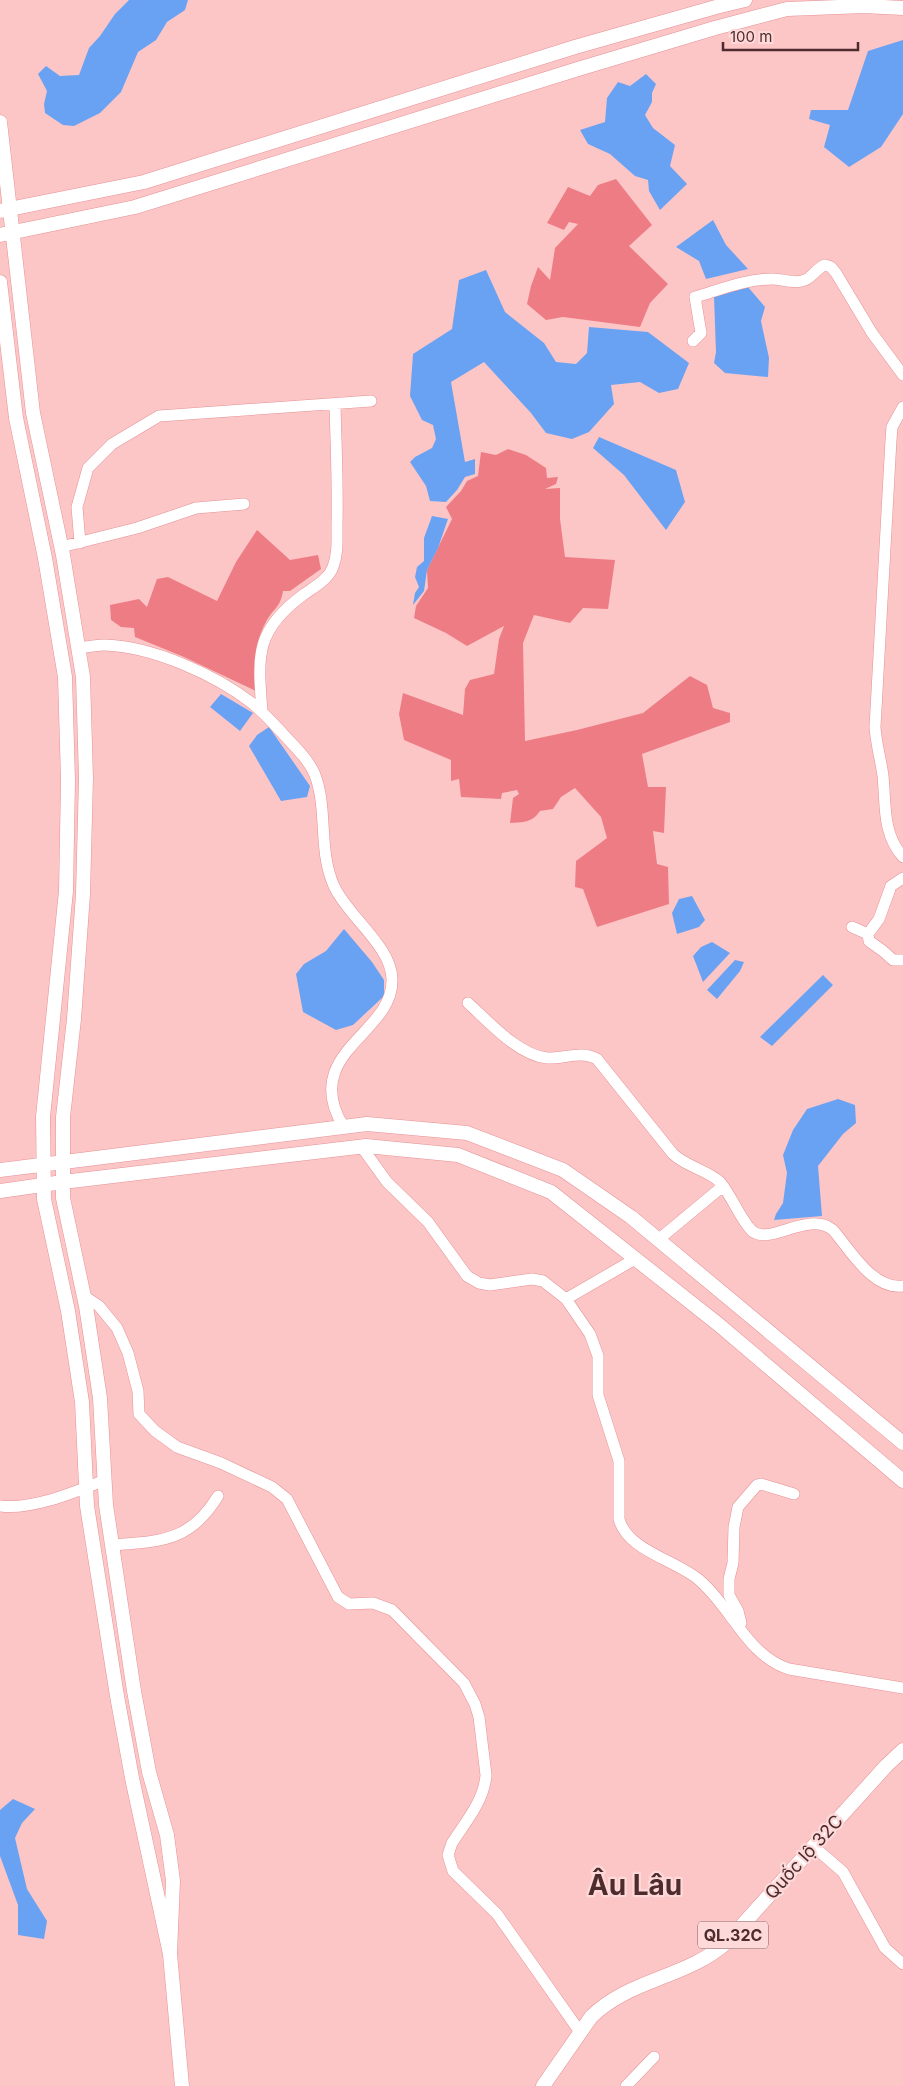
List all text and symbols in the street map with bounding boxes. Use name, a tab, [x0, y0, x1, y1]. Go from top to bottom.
scale bar	[723, 20, 858, 52]
text: 100 m	[730, 27, 772, 46]
street label: Quốc lộ 32C	[760, 1810, 847, 1903]
district label: Âu Lâu	[588, 1867, 682, 1902]
road number: QL.32C	[698, 1922, 768, 1948]

